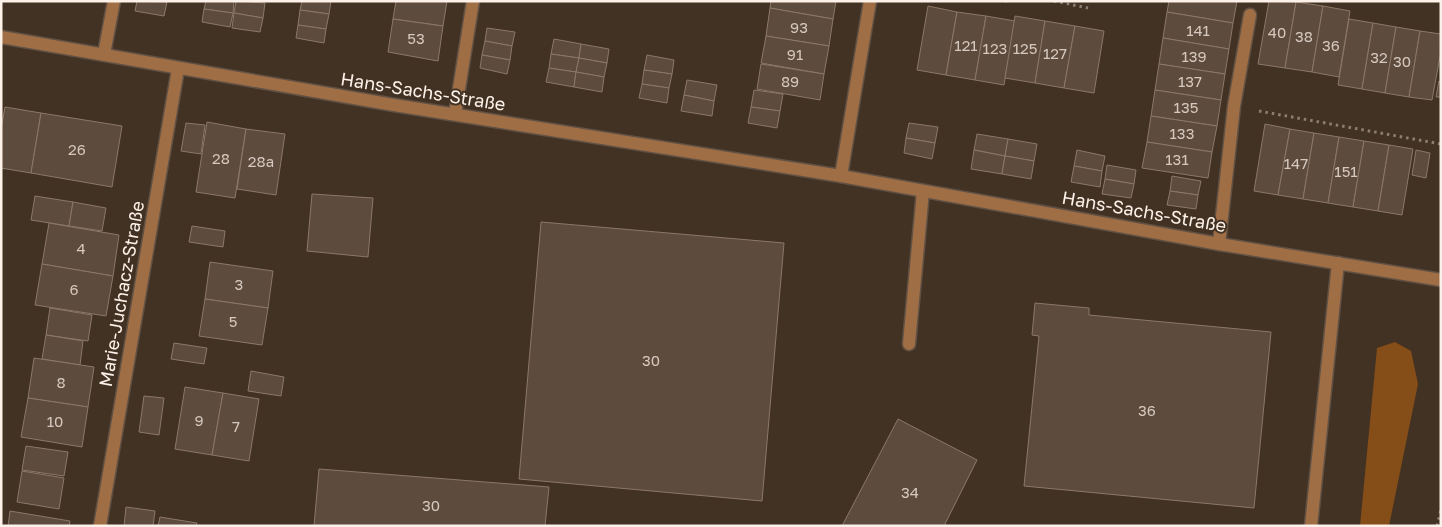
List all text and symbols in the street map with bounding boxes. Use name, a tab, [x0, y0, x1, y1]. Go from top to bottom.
house number: 93	[790, 18, 808, 36]
house number: 141	[1186, 21, 1210, 39]
house number: 40	[1268, 23, 1286, 41]
house number: 38	[1295, 27, 1313, 45]
house number: 53	[407, 29, 425, 47]
house number: 121	[954, 36, 978, 54]
house number: 36	[1322, 36, 1340, 54]
house number: 123	[983, 39, 1007, 57]
house number: 125	[1013, 39, 1037, 57]
house number: 127	[1043, 44, 1067, 62]
house number: 91	[787, 45, 803, 63]
house number: 139	[1181, 47, 1207, 65]
house number: 32	[1370, 48, 1388, 66]
house number: 30	[1393, 52, 1411, 70]
street label: Hans-Sachs-Straße	[339, 67, 507, 115]
house number: 89	[781, 72, 799, 90]
house number: 137	[1178, 72, 1202, 90]
house number: 135	[1174, 98, 1198, 116]
house number: 133	[1170, 124, 1194, 142]
house number: 26	[68, 140, 86, 158]
house number: 28	[212, 149, 230, 167]
house number: 131	[1165, 150, 1189, 168]
house number: 28a	[248, 152, 274, 170]
house number: 147	[1284, 154, 1308, 172]
house number: 151	[1334, 162, 1358, 180]
street label: Hans-Sachs-Straße	[1060, 186, 1228, 236]
street label: Marie-Juchacz-Straße	[94, 199, 148, 389]
house number: 4	[76, 239, 86, 257]
house number: 3	[235, 275, 243, 293]
house number: 6	[69, 280, 79, 298]
house number: 5	[229, 312, 237, 330]
house number: 30	[642, 351, 660, 369]
house number: 8	[56, 373, 66, 391]
house number: 36	[1138, 401, 1156, 419]
house number: 9	[194, 411, 204, 429]
house number: 10	[47, 412, 63, 430]
house number: 7	[232, 417, 240, 435]
house number: 34	[901, 483, 919, 501]
house number: 30	[422, 496, 440, 514]

